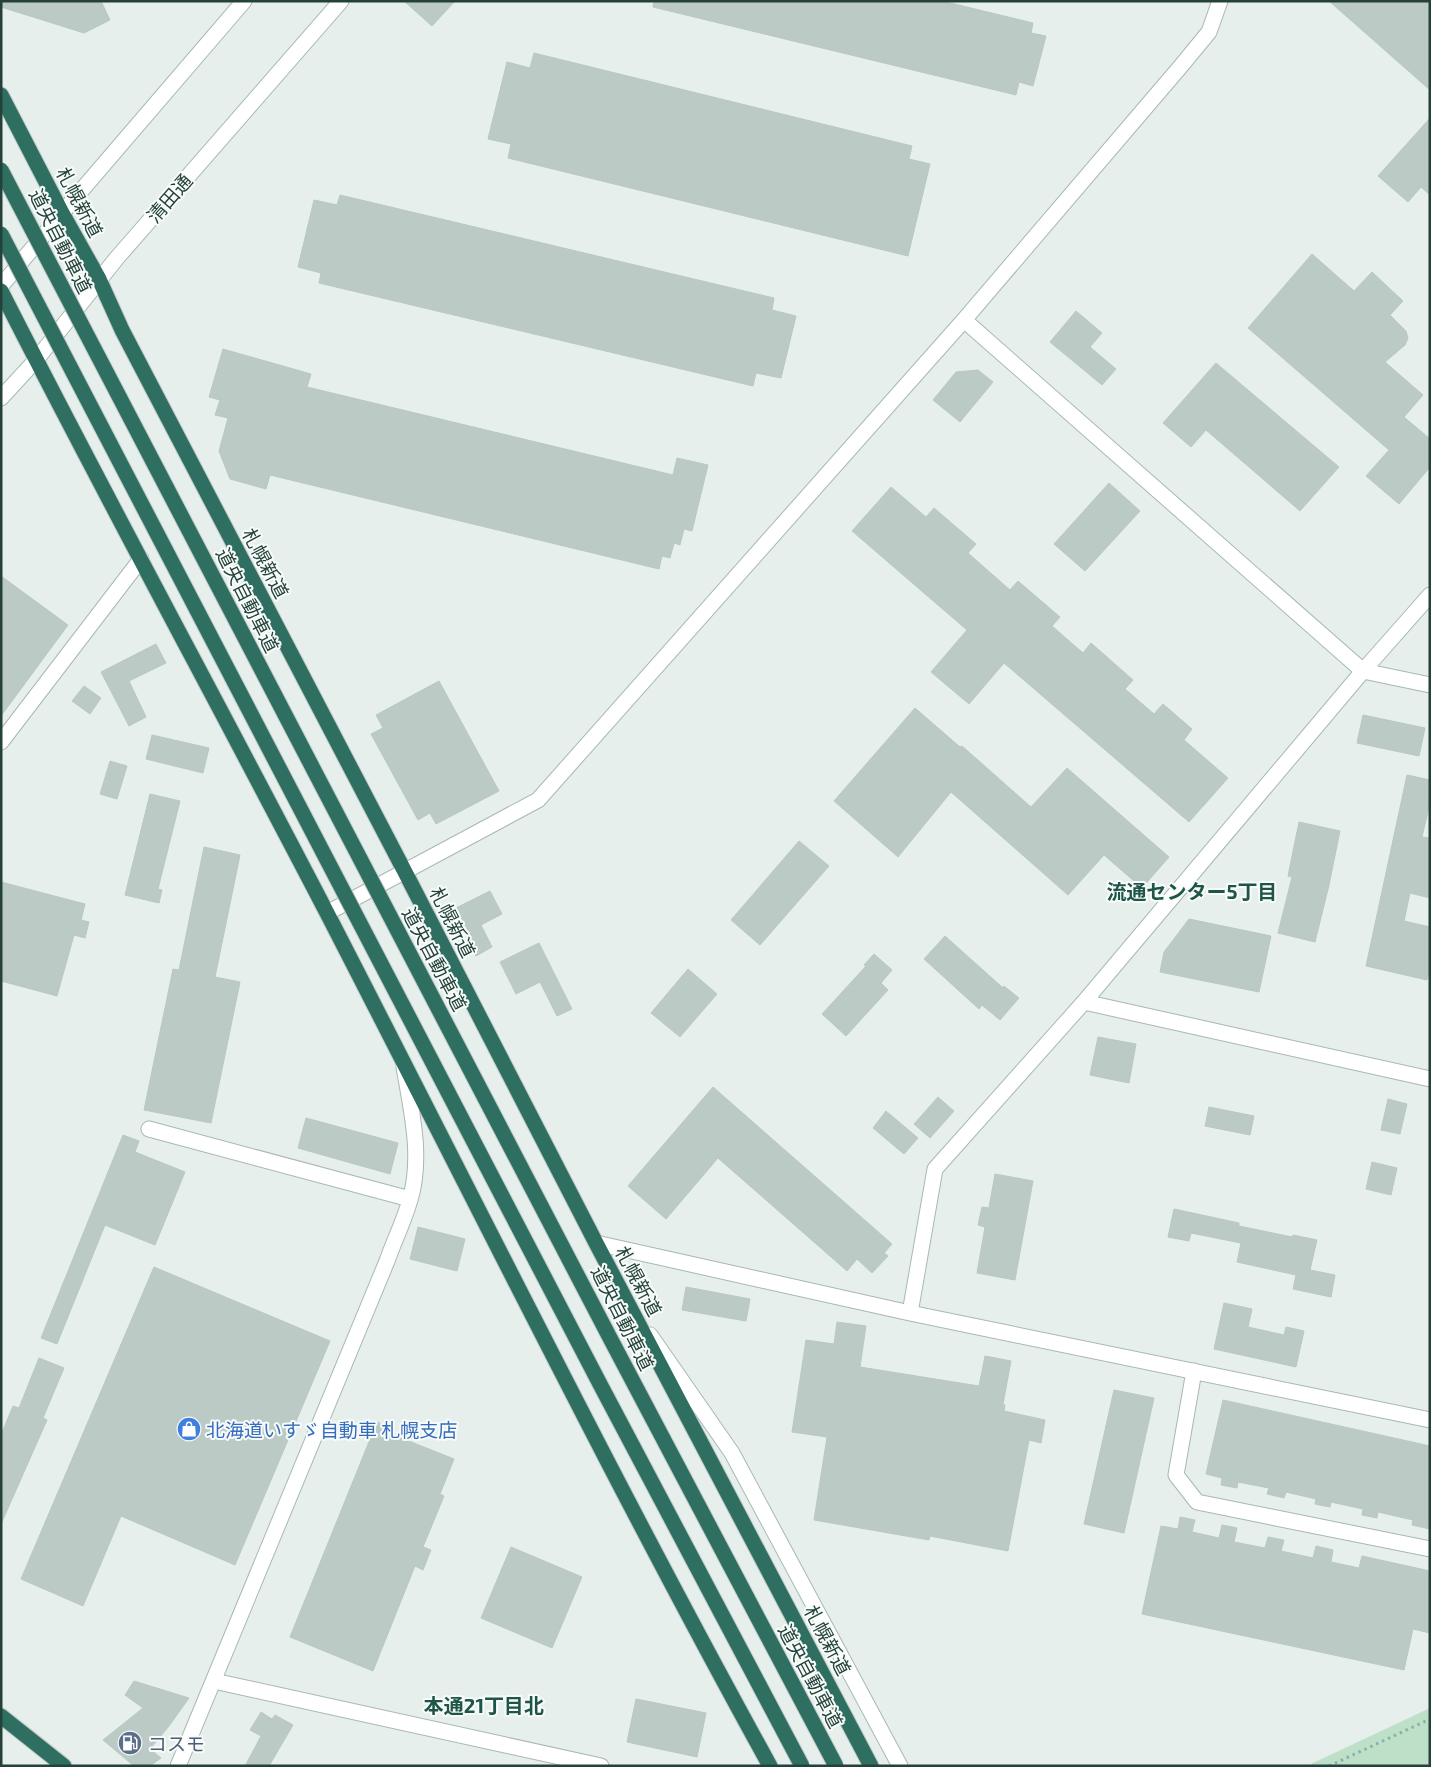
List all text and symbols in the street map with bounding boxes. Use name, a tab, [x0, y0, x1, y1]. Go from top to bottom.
street label: 札幌新道	[52, 163, 108, 241]
street label: 清田通	[142, 169, 196, 227]
street label: 道央自動車道	[25, 185, 97, 297]
street label: 札幌新道	[238, 524, 294, 602]
street label: 道央自動車道	[212, 544, 284, 656]
district label: 流通センター5丁目	[1106, 879, 1278, 903]
street label: 札幌新道	[425, 883, 481, 961]
street label: 道央自動車道	[398, 903, 472, 1015]
street label: 札幌新道	[611, 1242, 667, 1320]
street label: 道央自動車道	[587, 1262, 659, 1374]
shop icon: 北海道いすゞ自動車 札幌支店	[176, 1416, 202, 1442]
place label: 北海道いすゞ自動車 札幌支店	[206, 1418, 457, 1441]
street label: 札幌新道	[800, 1601, 856, 1679]
street label: 道央自動車道	[774, 1620, 848, 1732]
district label: 本通21丁目北	[424, 1693, 544, 1717]
fuel station icon: コスモ	[117, 1730, 143, 1756]
place label: コスモ	[148, 1732, 205, 1755]

